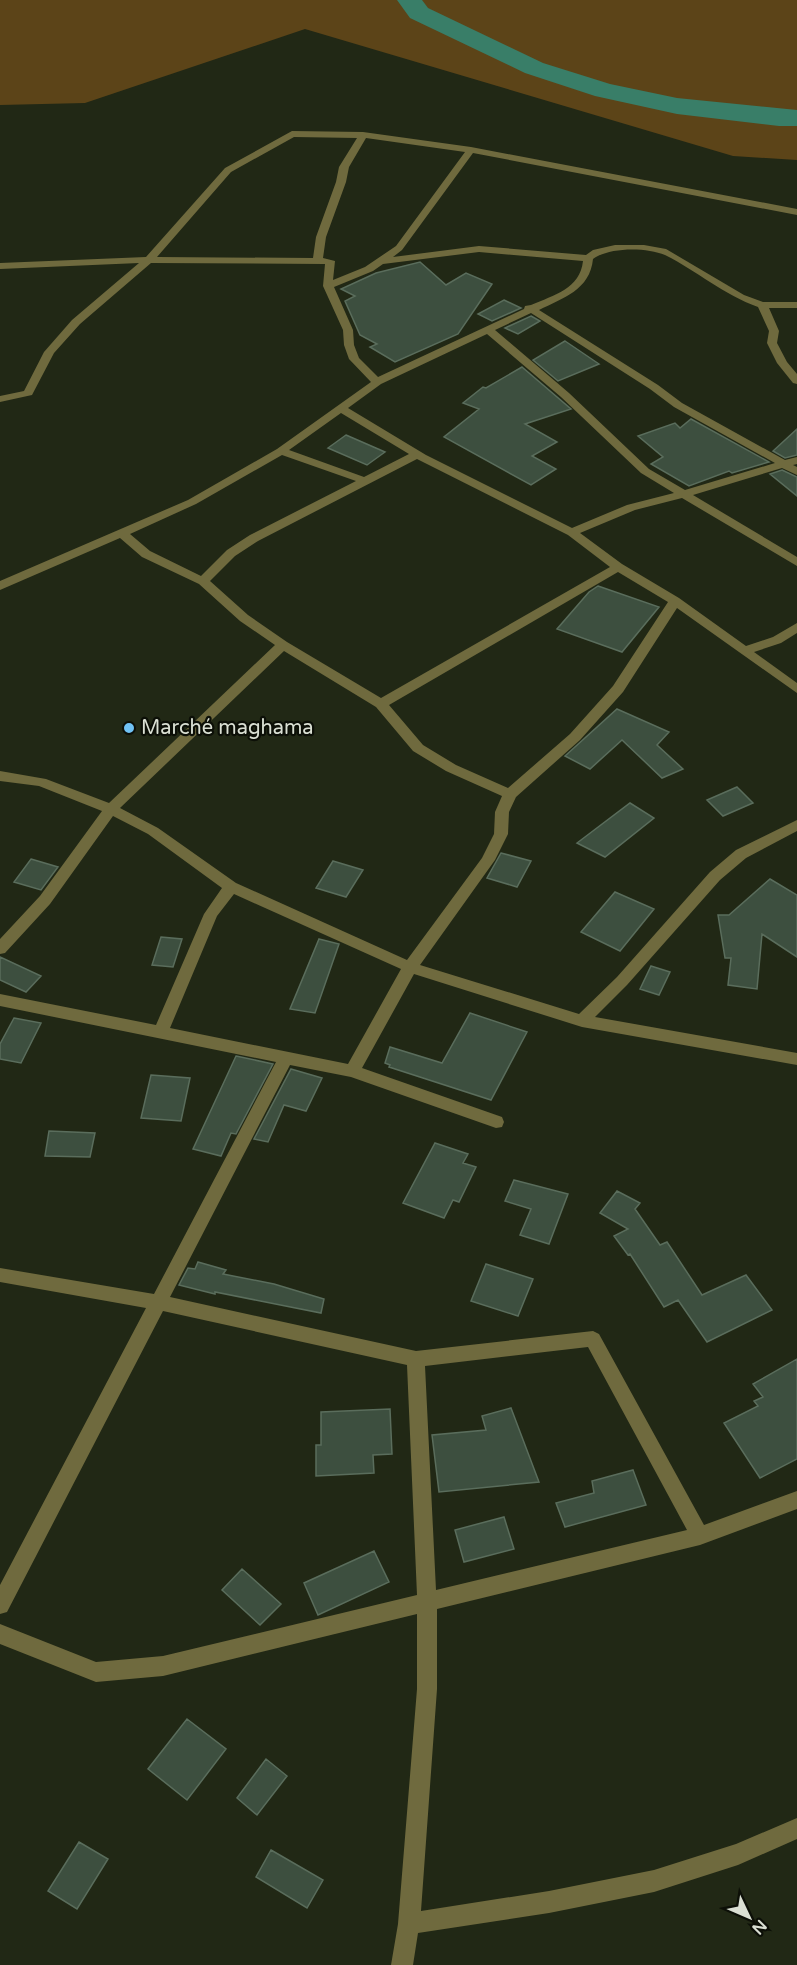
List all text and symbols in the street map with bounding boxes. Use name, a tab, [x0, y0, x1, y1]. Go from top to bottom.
place label: Marché maghama	[141, 716, 314, 740]
marker: Marché maghama	[122, 721, 136, 735]
north arrow	[719, 1887, 779, 1947]
text: N	[747, 1915, 771, 1938]

